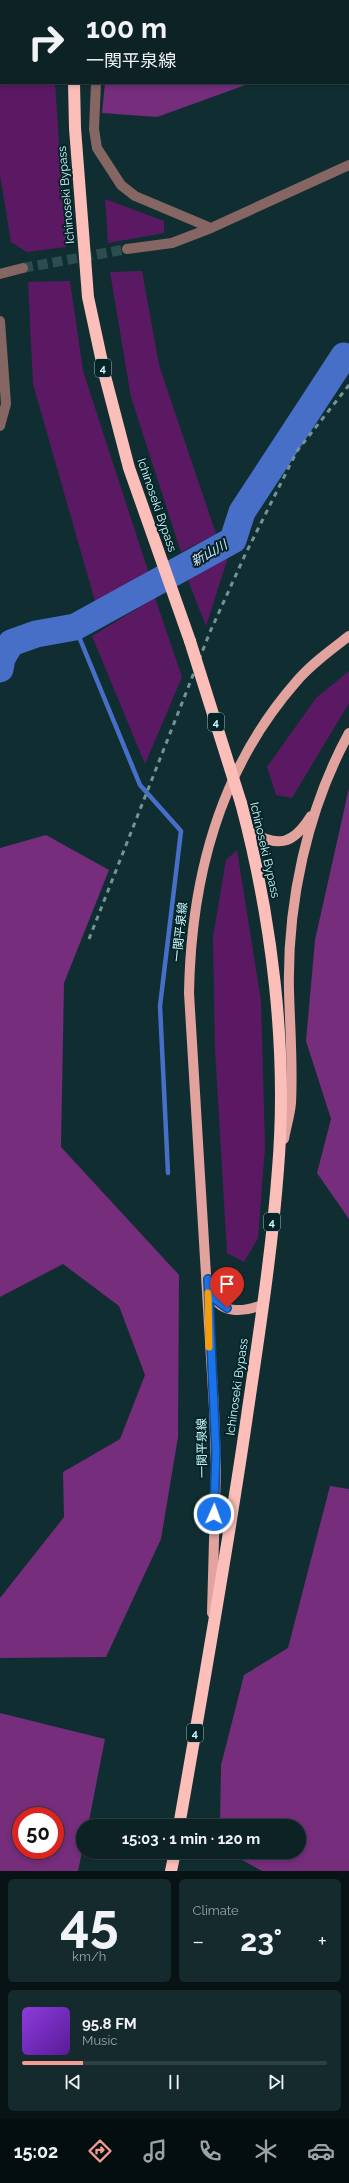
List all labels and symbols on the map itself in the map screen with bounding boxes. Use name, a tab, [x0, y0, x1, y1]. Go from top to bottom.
street label: Ichinoseki Bypass	[55, 145, 77, 244]
road number: 4	[95, 359, 111, 377]
street label: Ichinoseki Bypass	[134, 456, 180, 554]
water label: 新山川	[188, 536, 231, 569]
road number: 4	[208, 713, 224, 731]
street label: Ichinoseki Bypass	[247, 801, 283, 900]
street label: 一関平泉線	[170, 901, 190, 963]
road number: 4	[264, 1213, 280, 1231]
pin	[210, 1267, 244, 1308]
street label: Ichinoseki Bypass	[223, 1337, 251, 1437]
street label: 一関平泉線	[194, 1418, 210, 1478]
position arrow	[193, 1493, 235, 1535]
road number: 4	[187, 1724, 203, 1742]
speed limit sign: 50	[12, 1807, 64, 1859]

